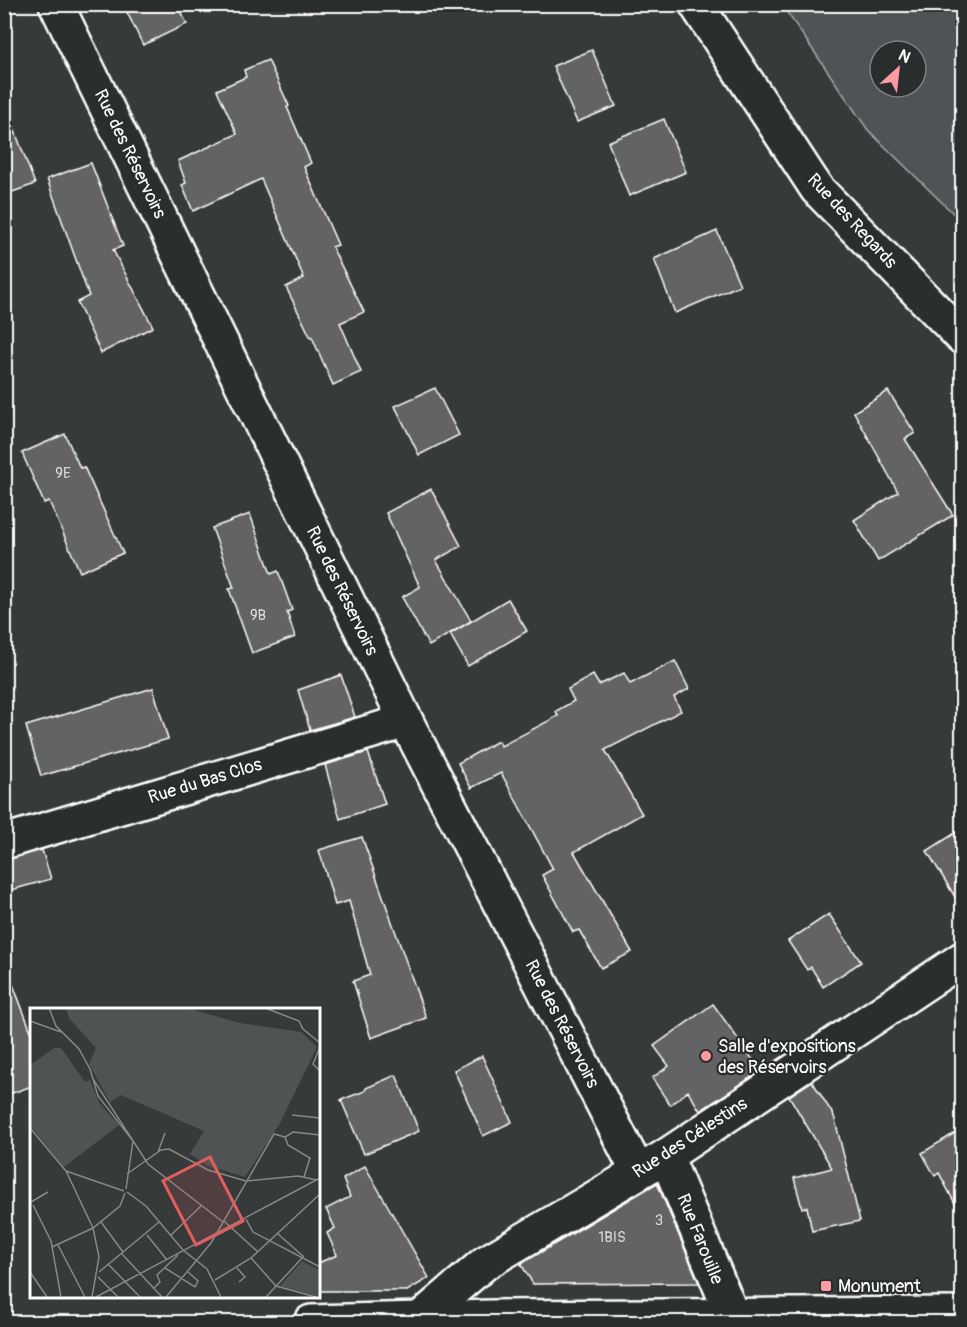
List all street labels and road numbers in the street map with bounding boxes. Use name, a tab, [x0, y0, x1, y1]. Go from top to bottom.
street label: Rue des Réservoirs	[89, 86, 171, 222]
street label: Rue des Regards	[802, 169, 902, 273]
street label: Rue des Réservoirs	[301, 523, 383, 659]
street label: Rue du Bas Clos	[145, 753, 265, 809]
street label: Rue des Réservoirs	[520, 956, 604, 1092]
street label: Rue des Célestins	[628, 1092, 752, 1184]
street label: Rue Farouille	[671, 1190, 729, 1288]

